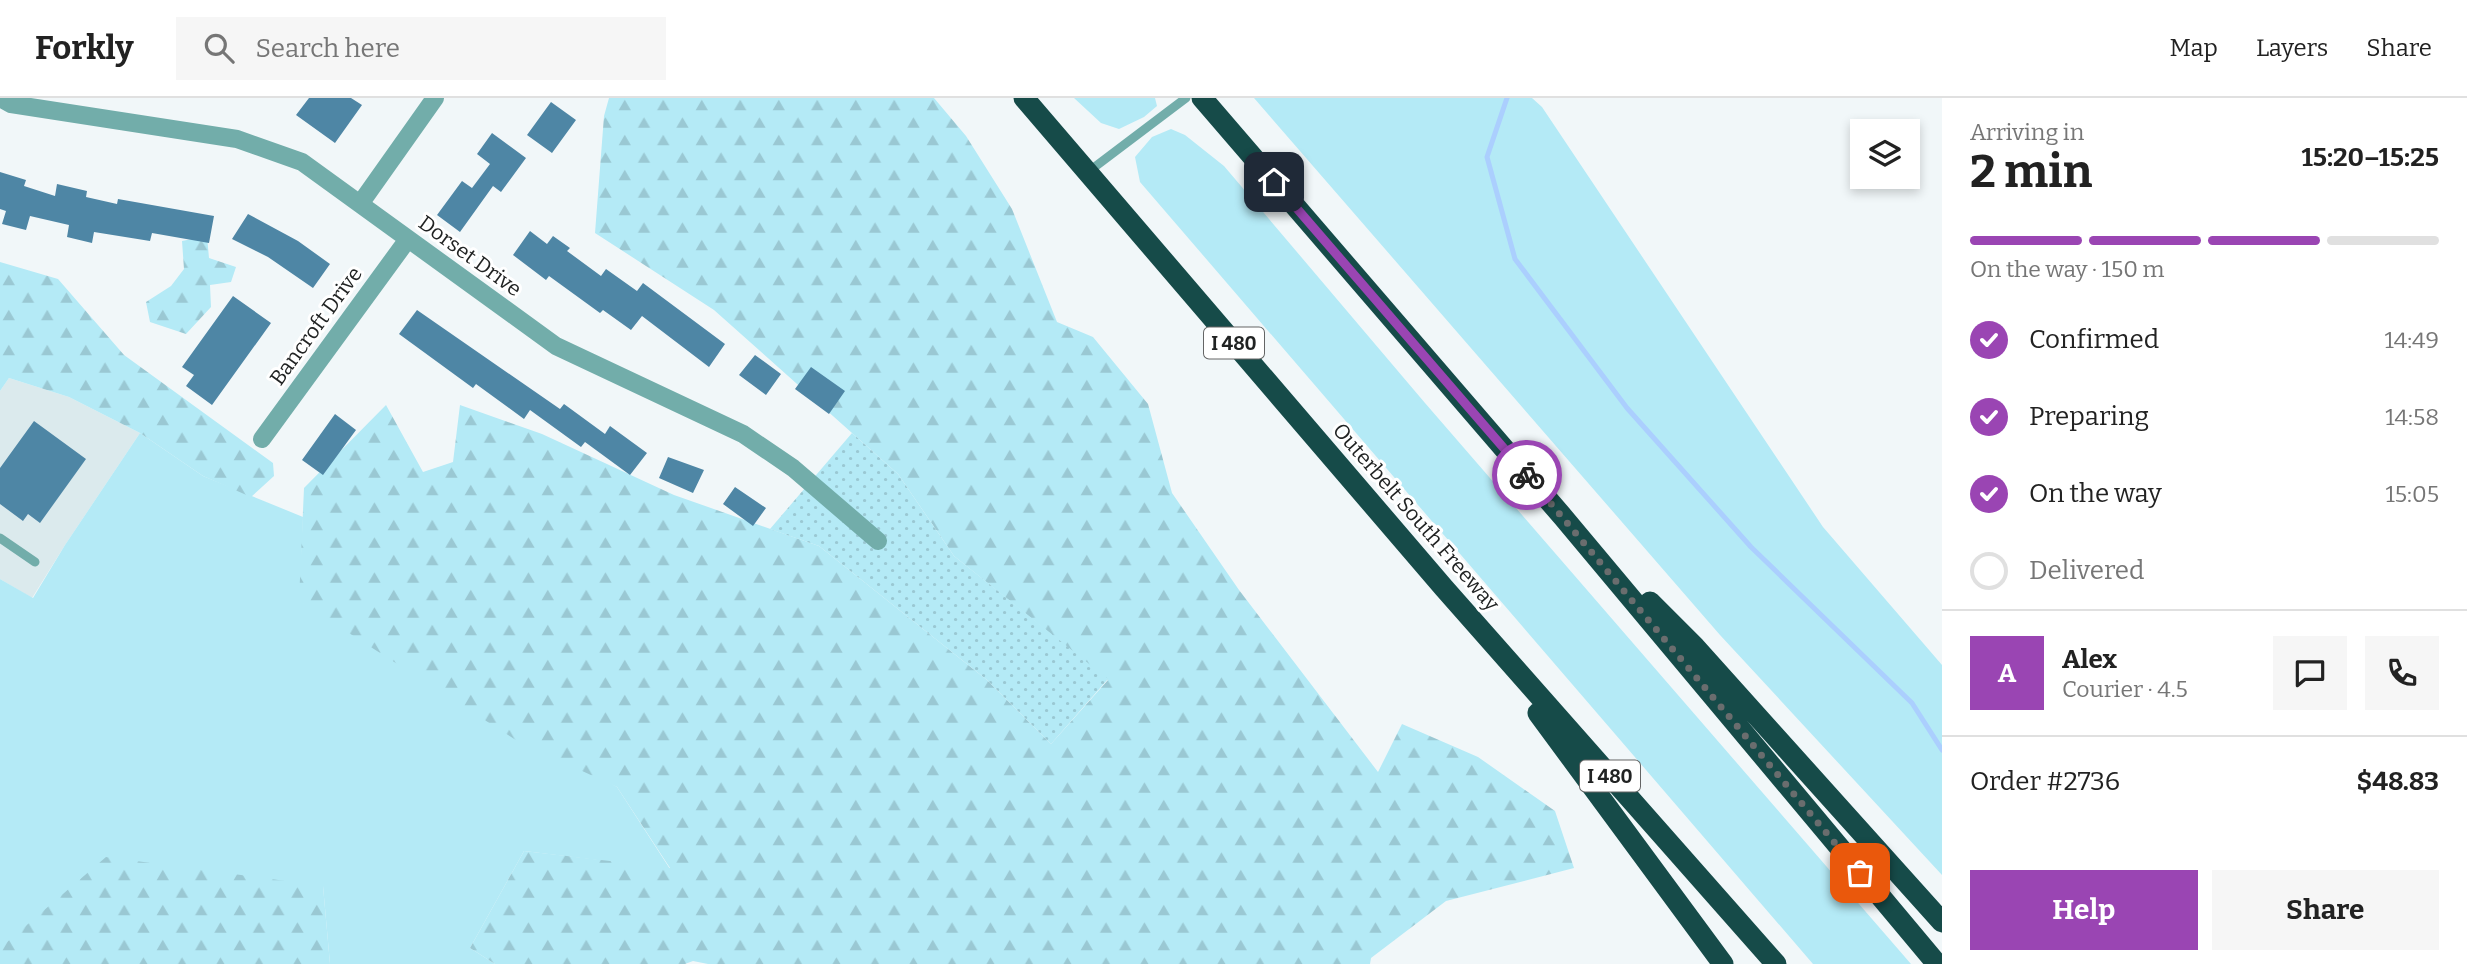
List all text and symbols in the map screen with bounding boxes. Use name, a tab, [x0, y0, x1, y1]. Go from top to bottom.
search box	[176, 17, 666, 80]
text: Forkly	[35, 28, 134, 68]
icon: search	[200, 29, 238, 67]
text: Search here	[256, 33, 400, 64]
text: Map	[2170, 34, 2218, 62]
text: Layers	[2256, 34, 2328, 62]
text: Share	[2366, 34, 2432, 62]
text: Arriving in	[1970, 118, 2084, 146]
map controls	[1850, 119, 1920, 189]
button: layers	[1850, 119, 1920, 189]
text: 15:20–15:25	[2301, 142, 2439, 173]
text: 2 min	[1970, 144, 2092, 199]
pin	[1244, 152, 1304, 212]
icon: home	[1255, 163, 1293, 201]
street label: Dorset Drive	[413, 210, 527, 302]
text: On the way · 150 m	[1970, 255, 2164, 283]
street label: Bancroft Drive	[264, 262, 368, 390]
icon: check	[1970, 321, 2008, 359]
text: Confirmed	[2029, 324, 2159, 355]
text: 14:49	[2384, 326, 2439, 354]
road number: I 480	[1204, 328, 1264, 358]
icon: check	[1970, 398, 2008, 436]
text: Preparing	[2029, 401, 2149, 432]
text: 14:58	[2385, 403, 2439, 431]
street label: Outerbelt South Freeway	[1327, 418, 1505, 617]
courier	[1492, 440, 1562, 510]
icon: bike	[1508, 456, 1546, 494]
icon: check	[1970, 475, 2008, 513]
text: On the way	[2029, 478, 2162, 509]
text: 15:05	[2386, 480, 2439, 508]
text: Delivered	[2029, 555, 2144, 586]
button: chat	[2273, 636, 2347, 710]
button: phone	[2365, 636, 2439, 710]
text: Alex	[2062, 644, 2117, 675]
text: A	[1998, 658, 2016, 689]
text: Courier · 4.5	[2062, 675, 2188, 703]
road number: I 480	[1580, 761, 1640, 792]
text: Order #2736	[1970, 766, 2120, 797]
text: $48.83	[2356, 766, 2439, 797]
pin	[1830, 843, 1890, 903]
icon: bag	[1841, 854, 1879, 892]
button: Help	[1970, 870, 2198, 950]
button: Share	[2212, 870, 2439, 950]

